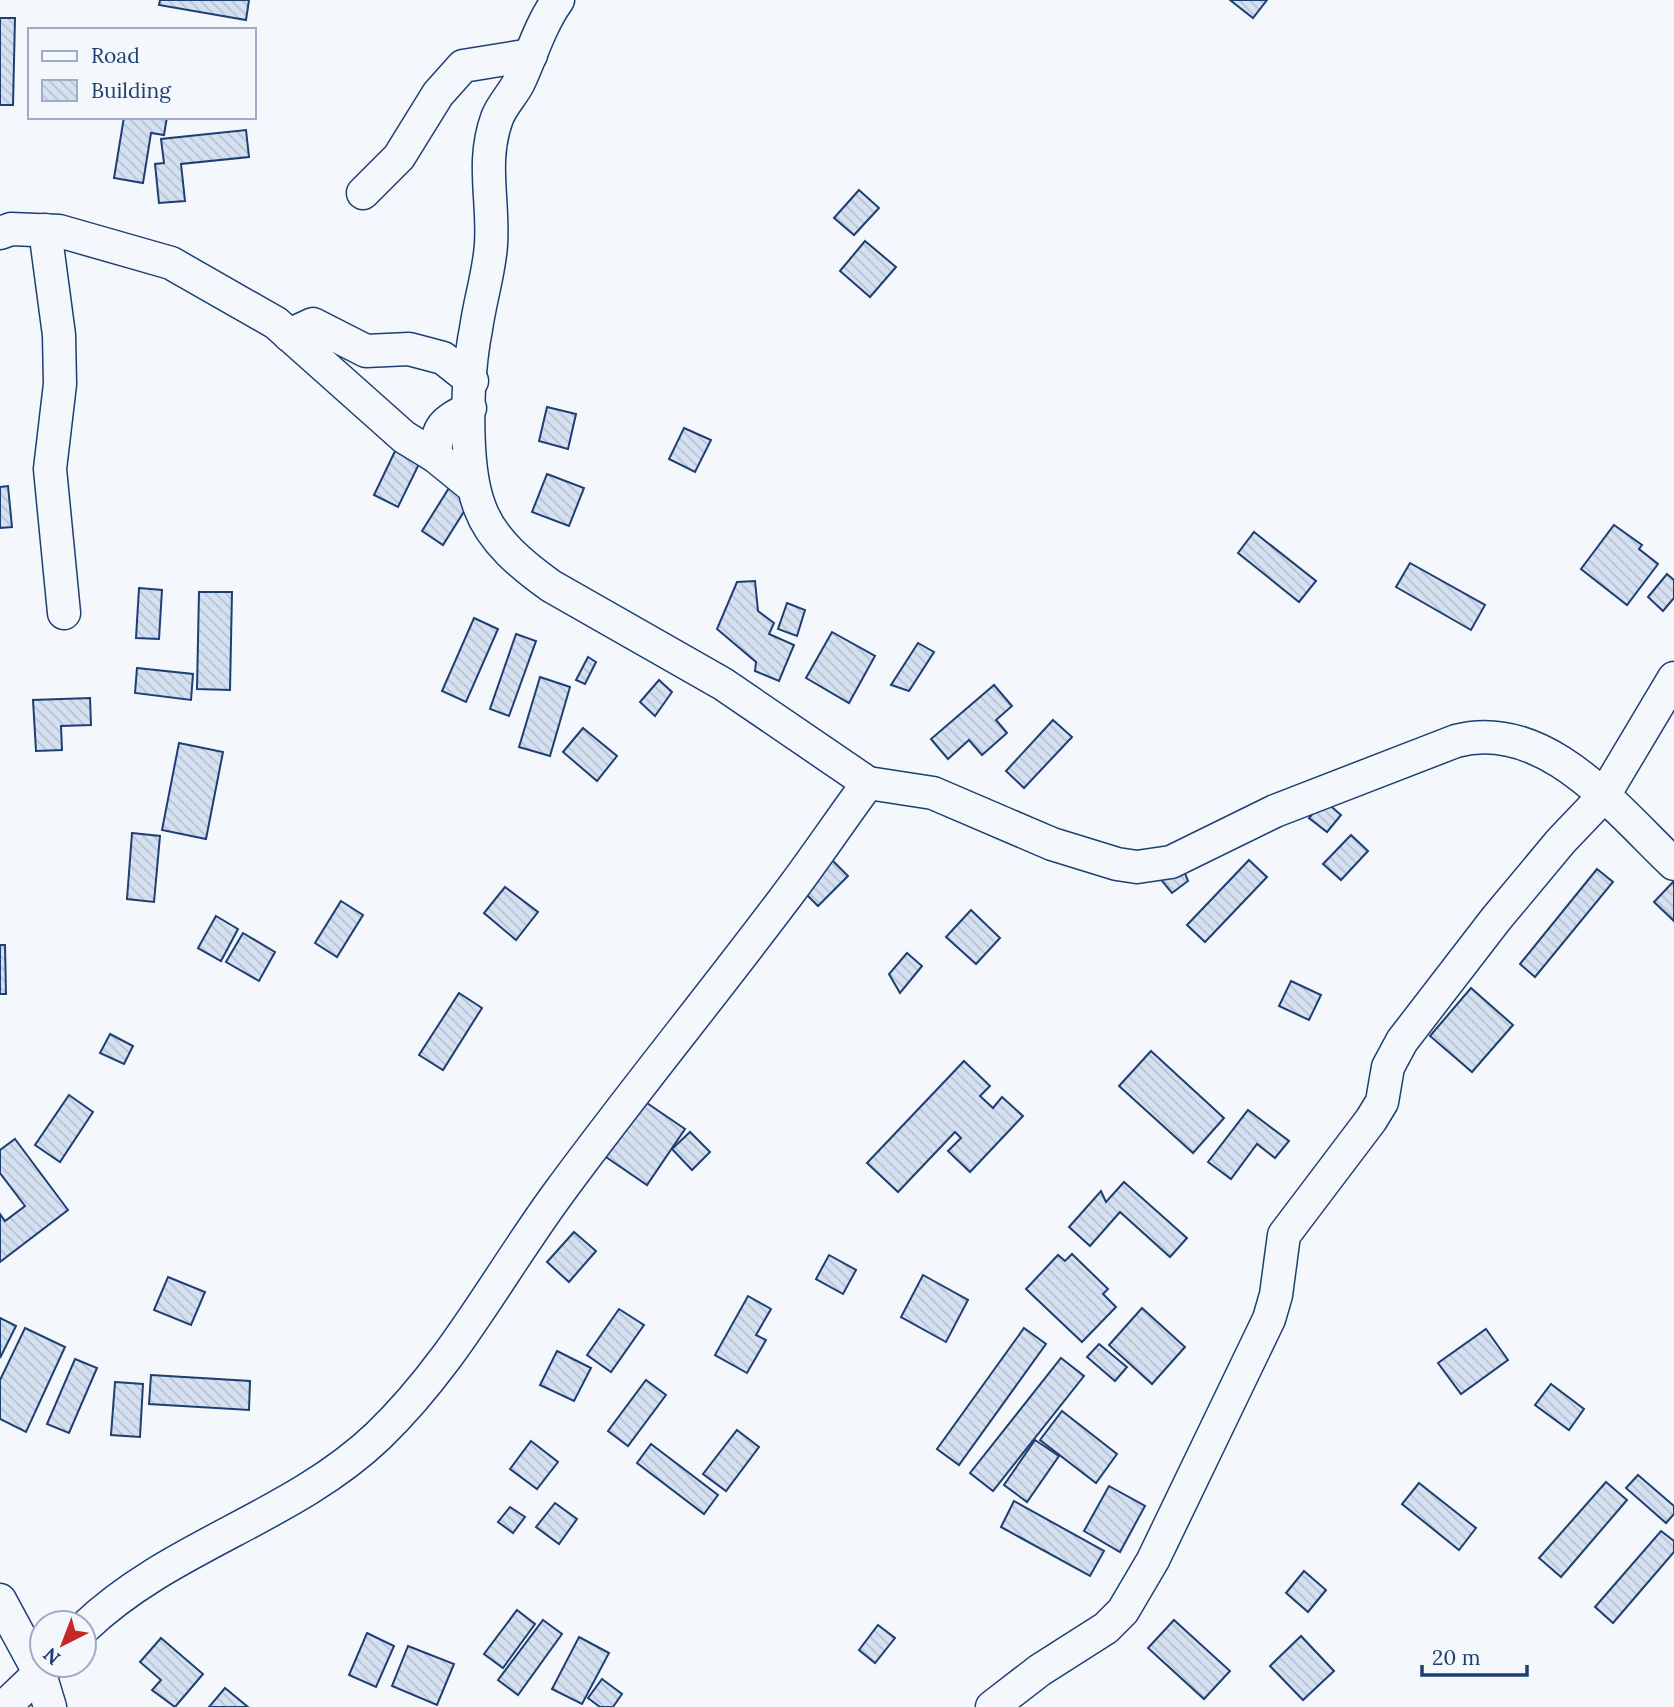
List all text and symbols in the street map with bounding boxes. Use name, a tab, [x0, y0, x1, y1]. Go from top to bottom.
legend	[28, 28, 256, 119]
text: Road	[91, 42, 140, 69]
text: Building	[91, 77, 171, 104]
north arrow	[28, 1609, 98, 1679]
scale bar	[1422, 1634, 1527, 1678]
text: N	[38, 1643, 65, 1670]
text: 20 m	[1432, 1644, 1481, 1671]

